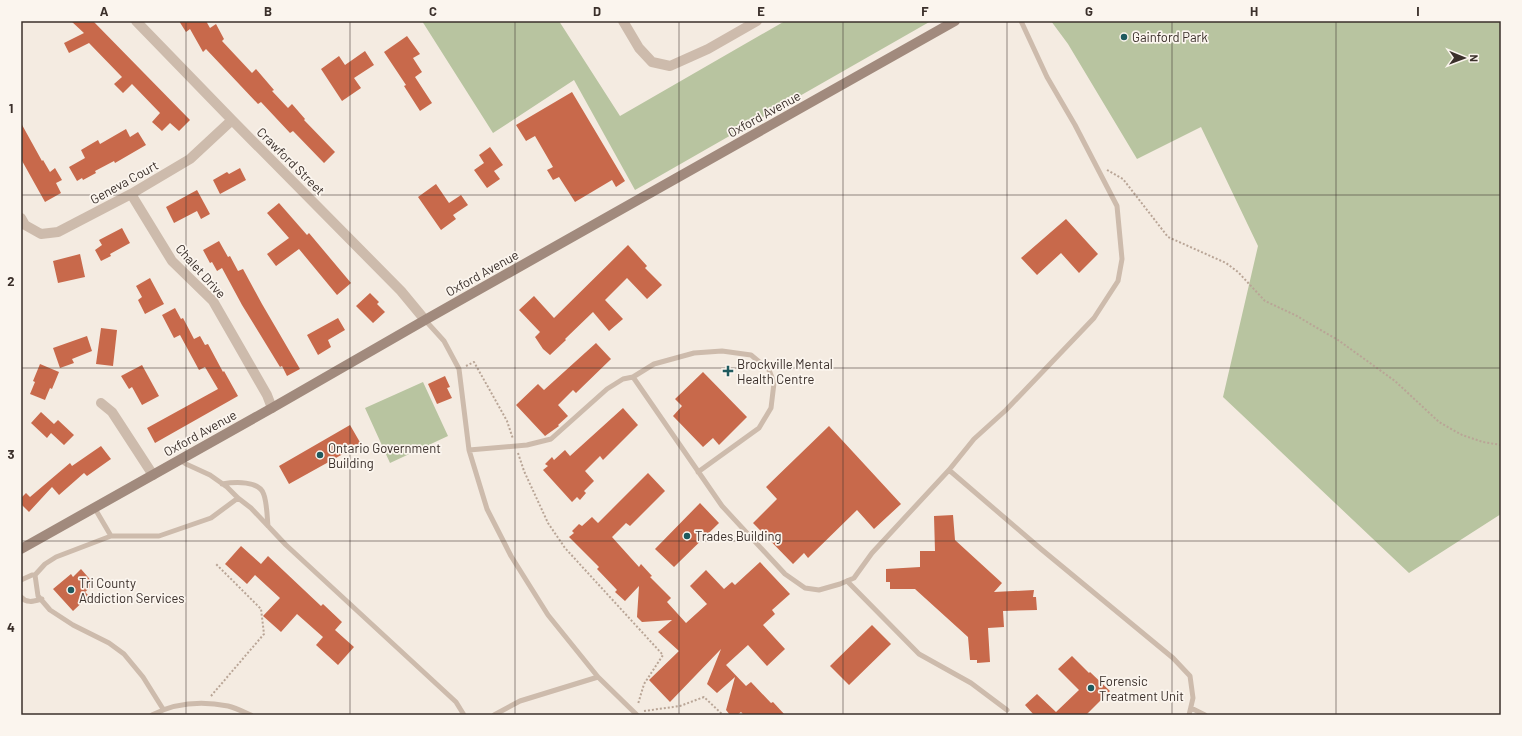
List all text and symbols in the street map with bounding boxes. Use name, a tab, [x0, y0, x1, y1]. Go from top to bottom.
text: A	[100, 3, 109, 19]
text: B	[264, 3, 272, 19]
text: C	[429, 3, 437, 19]
text: D	[593, 3, 601, 19]
text: E	[757, 3, 765, 19]
text: F	[921, 3, 929, 19]
text: G	[1085, 3, 1093, 19]
text: H	[1250, 3, 1258, 19]
text: I	[1416, 3, 1420, 19]
place label: Gainford Park	[1132, 29, 1208, 45]
marker: Gainford Park	[1119, 32, 1129, 42]
north arrow	[1444, 38, 1484, 78]
text: N	[1468, 54, 1481, 62]
street label: Oxford Avenue	[725, 87, 803, 141]
text: 1	[9, 100, 13, 116]
street label: Crawford Street	[254, 124, 328, 198]
street label: Geneva Court	[87, 157, 161, 207]
street label: Chalet Drive	[172, 241, 230, 302]
street label: Oxford Avenue	[443, 246, 521, 300]
text: 2	[7, 273, 15, 289]
place label: Brockville Mental Health Centre	[737, 356, 833, 387]
marker: Brockville Mental Health Centre	[722, 365, 734, 377]
street label: Oxford Avenue	[161, 406, 239, 460]
place label: Ontario Government Building	[328, 440, 441, 471]
text: 3	[7, 446, 15, 462]
marker: Ontario Government Building	[315, 450, 325, 460]
place label: Trades Building	[695, 528, 781, 544]
marker: Trades Building	[682, 531, 692, 541]
place label: Tri County Addiction Services	[79, 575, 185, 606]
marker: Tri County Addiction Services	[66, 585, 76, 595]
text: 4	[7, 619, 15, 635]
place label: Forensic Treatment Unit	[1099, 673, 1184, 704]
marker: Forensic Treatment Unit	[1086, 683, 1096, 693]

